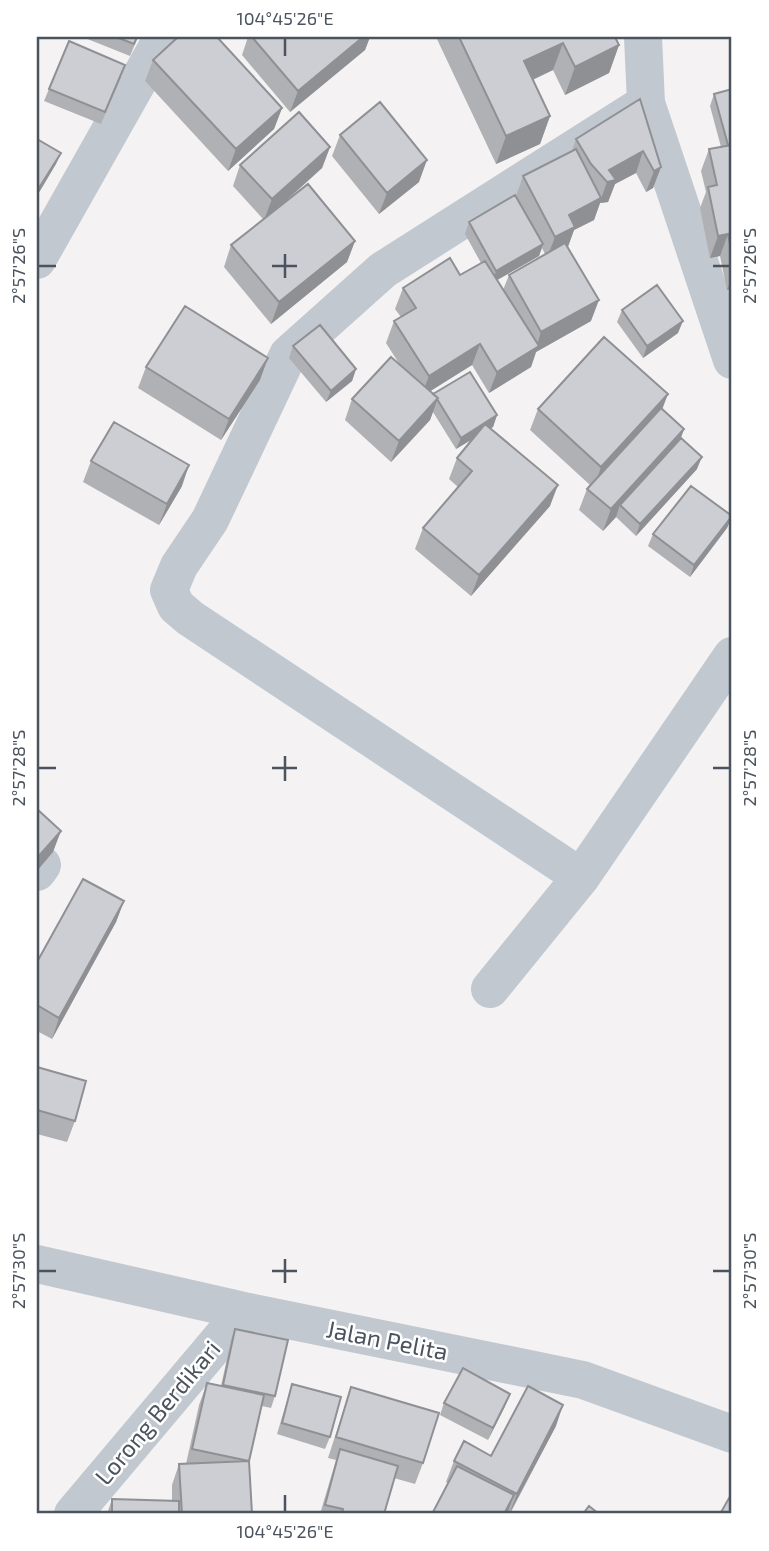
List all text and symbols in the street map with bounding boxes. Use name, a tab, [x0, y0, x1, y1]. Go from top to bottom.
text: 104°45'26"E	[237, 7, 333, 29]
text: 2°57'26"S	[7, 228, 29, 304]
text: 2°57'26"S	[738, 228, 760, 304]
text: 2°57'28"S	[7, 730, 29, 806]
text: 2°57'28"S	[738, 730, 760, 806]
text: 2°57'30"S	[7, 1233, 29, 1309]
text: 2°57'30"S	[738, 1233, 760, 1309]
street label: Jalan Pelita	[324, 1314, 451, 1366]
street label: Lorong Berdikari	[88, 1334, 226, 1490]
text: 104°45'26"E	[237, 1520, 333, 1542]

